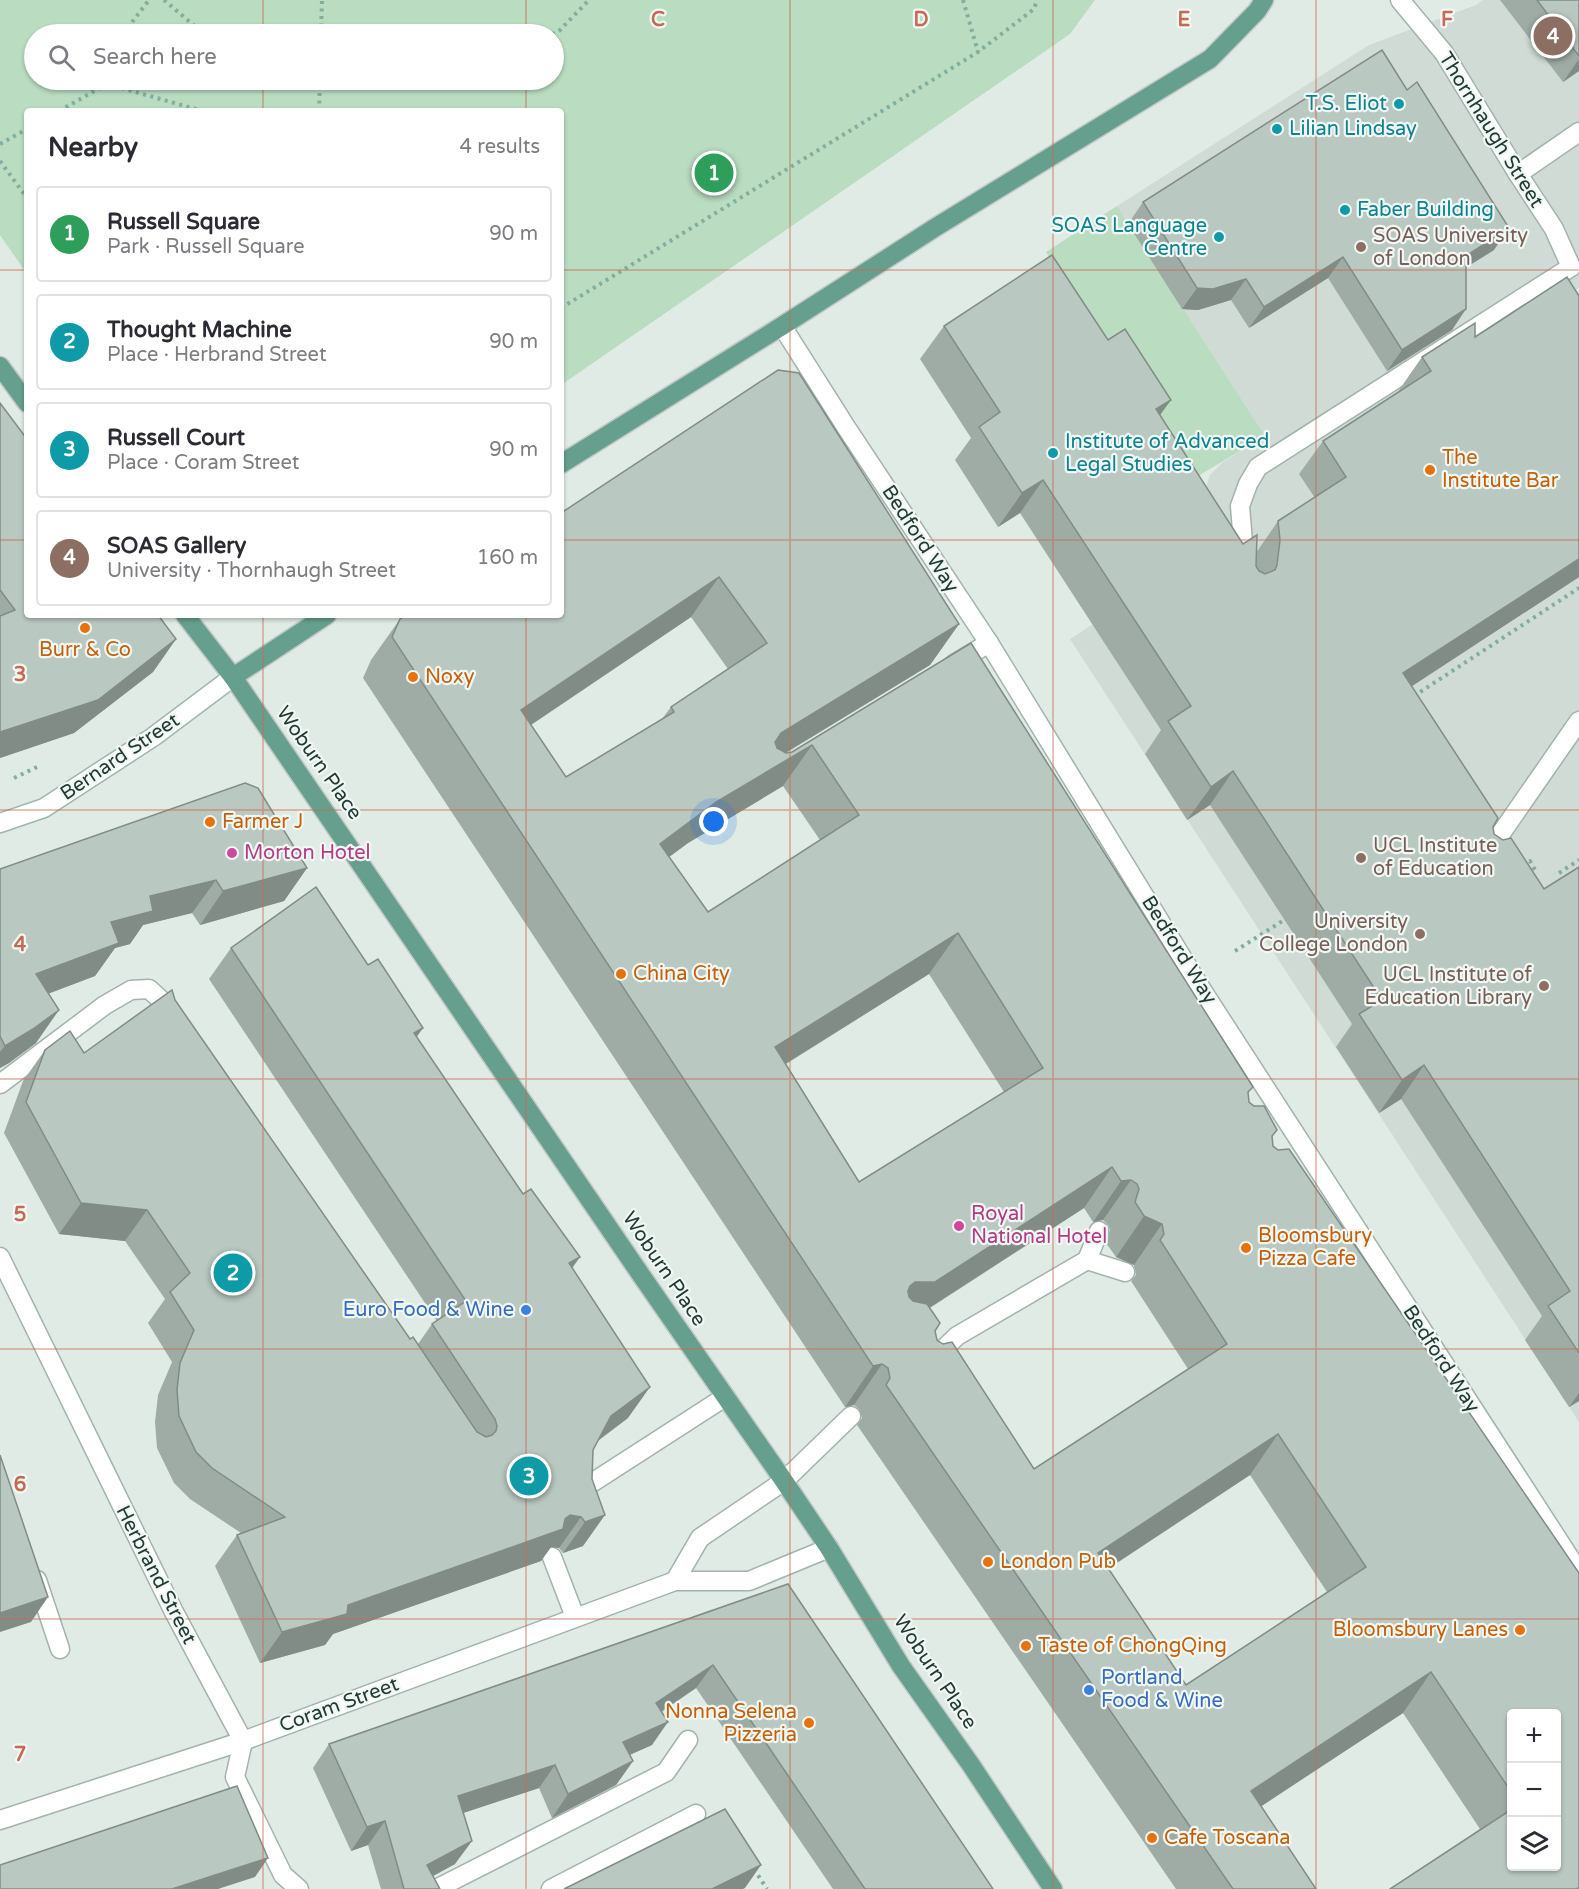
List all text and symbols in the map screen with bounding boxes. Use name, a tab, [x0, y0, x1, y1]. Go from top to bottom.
text: C	[651, 8, 665, 32]
text: D	[913, 8, 929, 32]
text: E	[1178, 8, 1191, 32]
text: F	[1441, 8, 1453, 32]
pin: 4	[1534, 14, 1572, 58]
search box	[24, 24, 564, 90]
icon: search	[45, 41, 78, 74]
text: Search here	[93, 44, 217, 70]
street label: Thornhaugh Street	[1433, 48, 1549, 213]
place label: T.S. Eliot	[1305, 92, 1387, 116]
marker: T.S. Eliot	[1392, 97, 1406, 111]
place label: Lilian Lindsay	[1289, 117, 1417, 141]
marker: Lilian Lindsay	[1270, 122, 1284, 136]
text: Nearby	[48, 132, 138, 163]
text: 4 results	[460, 135, 540, 159]
pin: 1	[694, 150, 734, 195]
place label: Faber Building	[1357, 198, 1494, 222]
marker: Faber Building	[1338, 203, 1352, 217]
text: Russell Square	[107, 209, 260, 235]
place label: SOAS Language Centre	[1051, 214, 1207, 261]
text: 1	[63, 222, 76, 246]
text: 90 m	[489, 222, 538, 246]
place label: SOAS University of London	[1373, 224, 1528, 271]
marker: SOAS Language Centre	[1212, 230, 1226, 244]
text: Park · Russell Square	[107, 235, 304, 259]
marker: SOAS University of London	[1354, 240, 1368, 254]
text: Thought Machine	[107, 317, 292, 343]
text: 2	[63, 330, 76, 354]
text: 90 m	[489, 330, 538, 354]
text: Place · Herbrand Street	[107, 343, 327, 367]
text: Russell Court	[107, 425, 245, 451]
place label: Institute of Advanced Legal Studies	[1065, 430, 1269, 477]
text: 3	[63, 438, 76, 462]
text: 90 m	[489, 438, 538, 462]
marker: Institute of Advanced Legal Studies	[1046, 446, 1060, 460]
place label: The Institute Bar	[1442, 446, 1559, 493]
text: Place · Coram Street	[107, 451, 299, 475]
marker: The Institute Bar	[1423, 463, 1437, 477]
street label: Bedford Way	[876, 481, 964, 597]
text: SOAS Gallery	[107, 533, 246, 559]
text: 4	[63, 546, 76, 570]
text: 160 m	[477, 546, 538, 570]
text: University · Thornhaugh Street	[107, 559, 396, 583]
marker: Burr & Co	[78, 621, 92, 635]
place label: Burr & Co	[39, 638, 131, 662]
text: 3	[14, 663, 26, 687]
place label: Noxy	[425, 665, 475, 689]
marker: Noxy	[406, 670, 420, 684]
street label: Woburn Place	[271, 702, 367, 824]
street label: Bernard Street	[56, 708, 184, 806]
your location	[699, 807, 728, 836]
place label: Farmer J	[222, 810, 303, 834]
marker: Farmer J	[203, 815, 217, 829]
place label: UCL Institute of Education	[1373, 834, 1497, 881]
place label: Morton Hotel	[244, 841, 371, 865]
marker: Morton Hotel	[225, 846, 239, 860]
marker: UCL Institute of Education	[1354, 851, 1368, 865]
street label: Bedford Way	[1136, 891, 1222, 1009]
place label: University College London	[1259, 910, 1408, 957]
marker: University College London	[1413, 927, 1427, 941]
text: 4	[14, 933, 27, 957]
place label: China City	[633, 962, 730, 986]
place label: UCL Institute of Education Library	[1364, 963, 1532, 1010]
marker: China City	[614, 967, 628, 981]
marker: UCL Institute of Education Library	[1537, 979, 1551, 993]
place label: Royal National Hotel	[971, 1202, 1107, 1249]
text: 5	[14, 1203, 26, 1227]
street label: Woburn Place	[617, 1207, 711, 1331]
marker: Royal National Hotel	[952, 1219, 966, 1233]
place label: Bloomsbury Pizza Cafe	[1258, 1224, 1372, 1271]
marker: Bloomsbury Pizza Cafe	[1239, 1241, 1253, 1255]
pin: 2	[214, 1250, 252, 1296]
place label: Euro Food & Wine	[343, 1298, 514, 1322]
street label: Bedford Way	[1397, 1301, 1485, 1417]
marker: Euro Food & Wine	[519, 1303, 533, 1317]
pin: 3	[510, 1454, 548, 1498]
text: 6	[14, 1473, 26, 1497]
street label: Herbrand Street	[111, 1502, 201, 1649]
place label: London Pub	[1000, 1550, 1116, 1574]
marker: London Pub	[981, 1555, 995, 1569]
street label: Woburn Place	[888, 1610, 982, 1734]
place label: Bloomsbury Lanes	[1333, 1618, 1508, 1642]
marker: Bloomsbury Lanes	[1513, 1623, 1527, 1637]
place label: Taste of ChongQing	[1038, 1634, 1227, 1658]
marker: Taste of ChongQing	[1019, 1639, 1033, 1653]
place label: Portland Food & Wine	[1101, 1666, 1223, 1713]
street label: Coram Street	[276, 1672, 402, 1738]
marker: Portland Food & Wine	[1082, 1683, 1096, 1697]
place label: Nonna Selena Pizzeria	[665, 1700, 797, 1747]
map controls	[1507, 1709, 1561, 1871]
button: +	[1507, 1709, 1561, 1763]
marker: Nonna Selena Pizzeria	[802, 1716, 816, 1730]
text: 7	[14, 1743, 26, 1767]
button: −	[1507, 1763, 1561, 1817]
button: layers	[1507, 1817, 1561, 1871]
place label: Cafe Toscana	[1164, 1826, 1290, 1850]
marker: Cafe Toscana	[1145, 1831, 1159, 1845]

